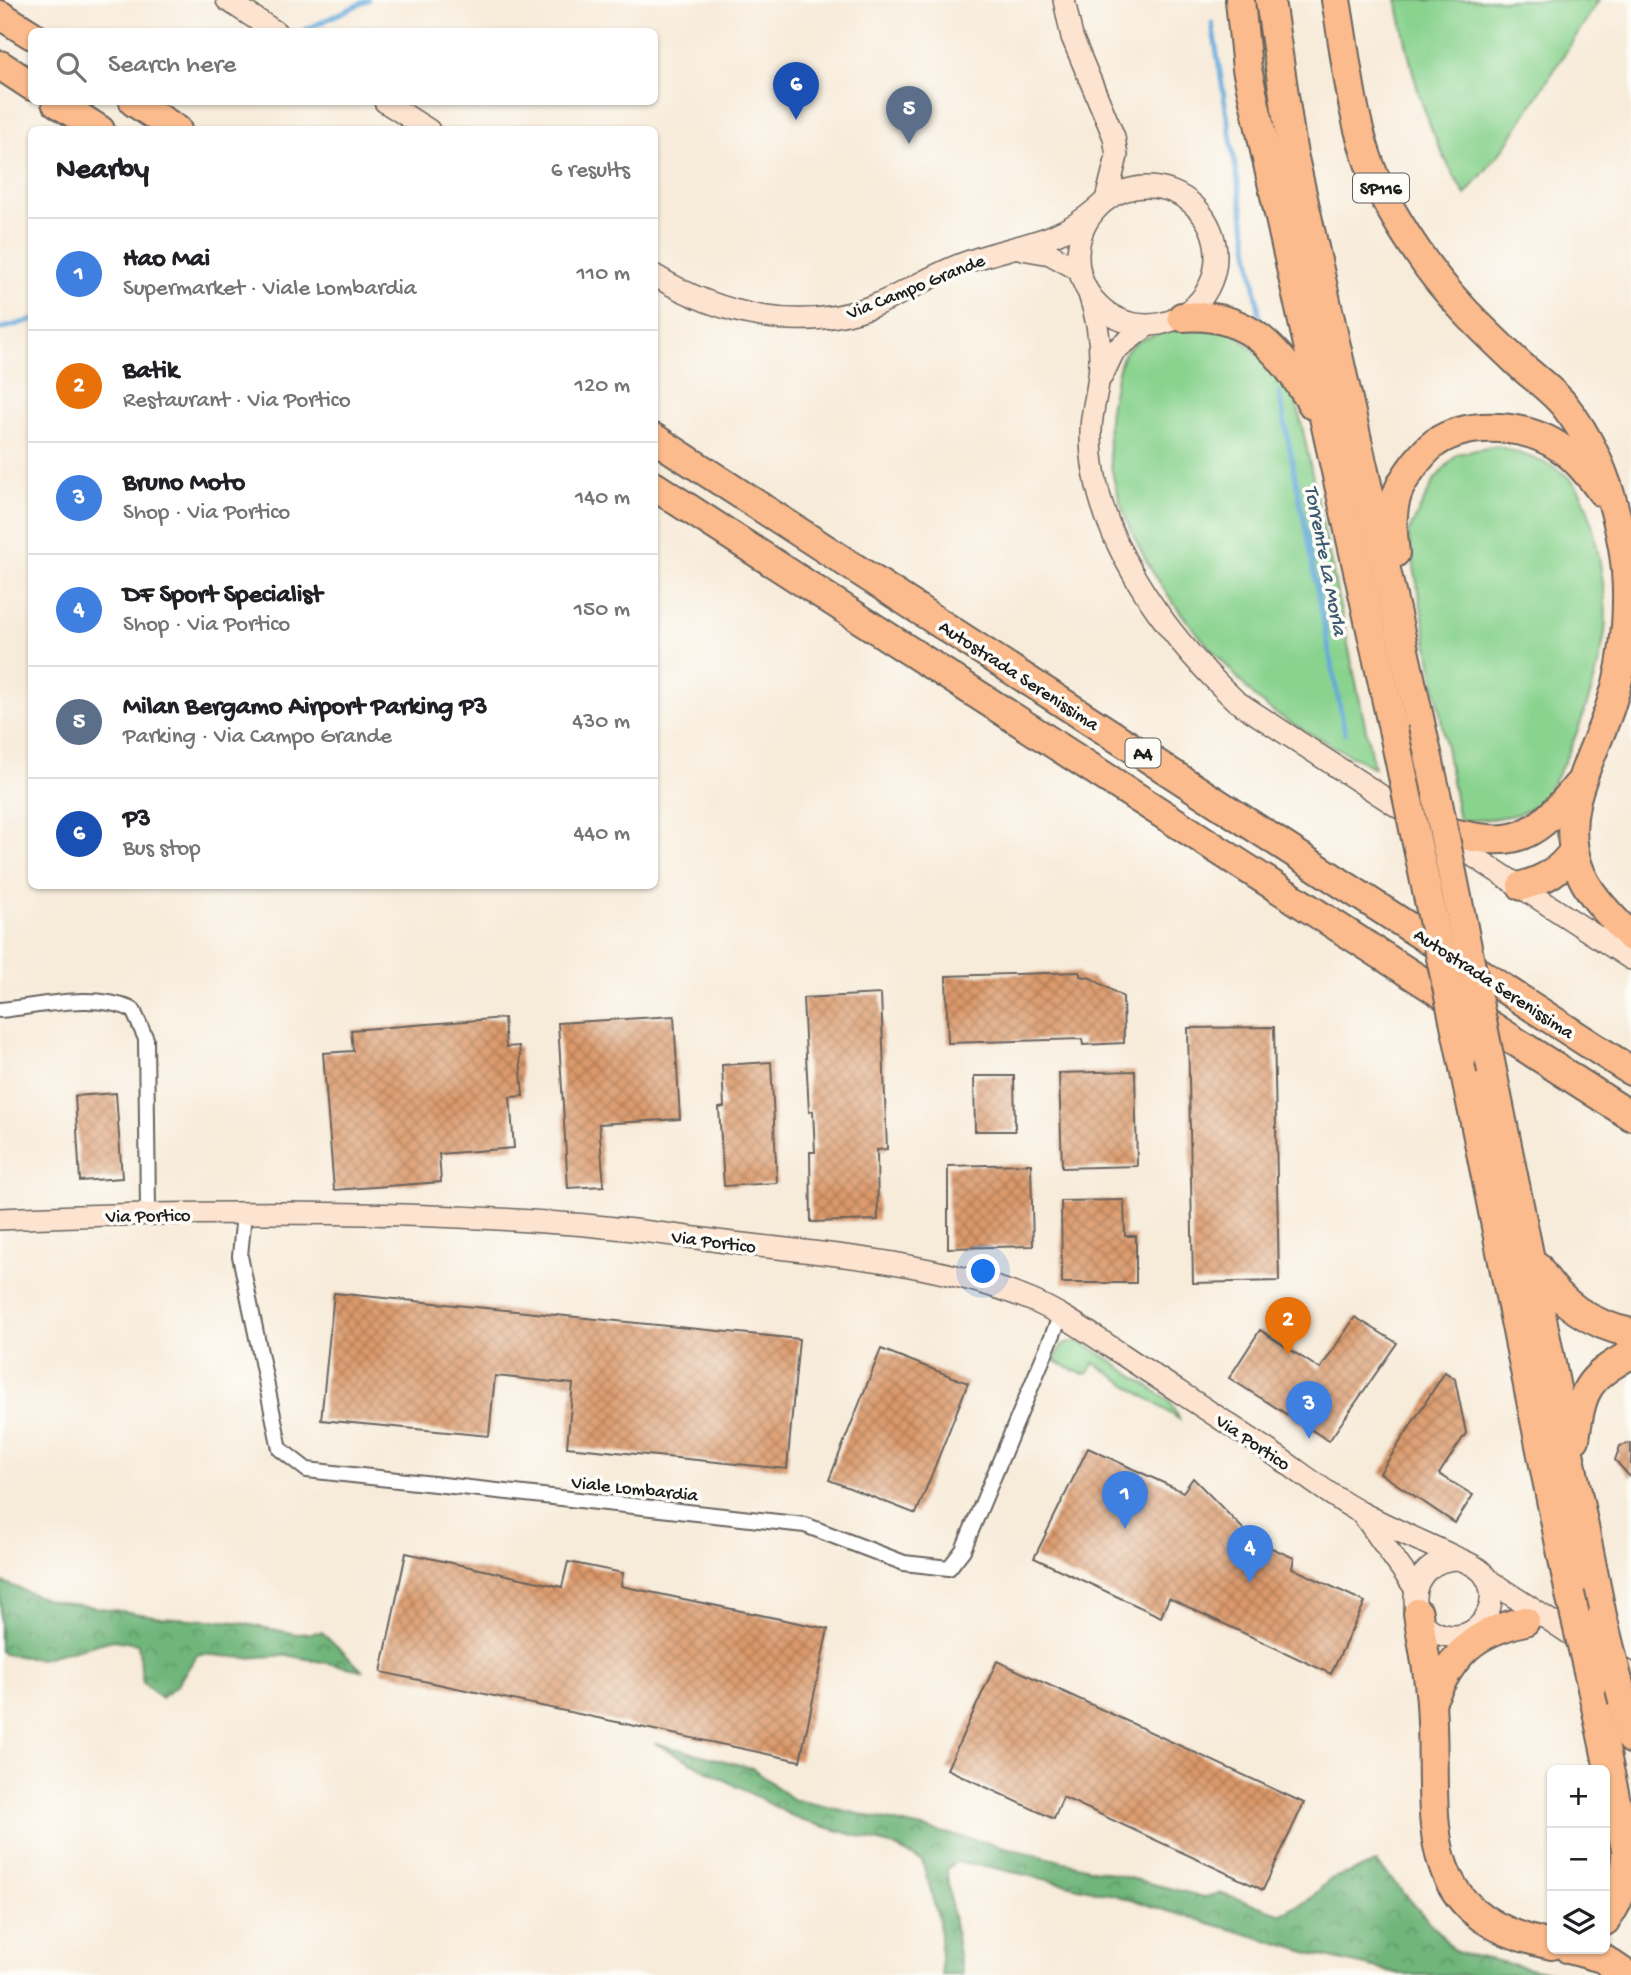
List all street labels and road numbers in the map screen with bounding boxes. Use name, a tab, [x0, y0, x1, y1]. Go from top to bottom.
road number: SP116	[1353, 174, 1409, 202]
street label: Via Campo Grande	[843, 250, 989, 327]
street label: Autostrada Serenissima	[934, 617, 1104, 738]
road number: A4	[1126, 738, 1160, 768]
street label: Autostrada Serenissima	[1409, 925, 1579, 1046]
street label: Via Portico	[104, 1205, 191, 1230]
street label: Via Portico	[669, 1227, 757, 1260]
street label: Via Portico	[1210, 1410, 1294, 1477]
street label: Viale Lombardia	[569, 1472, 700, 1509]

